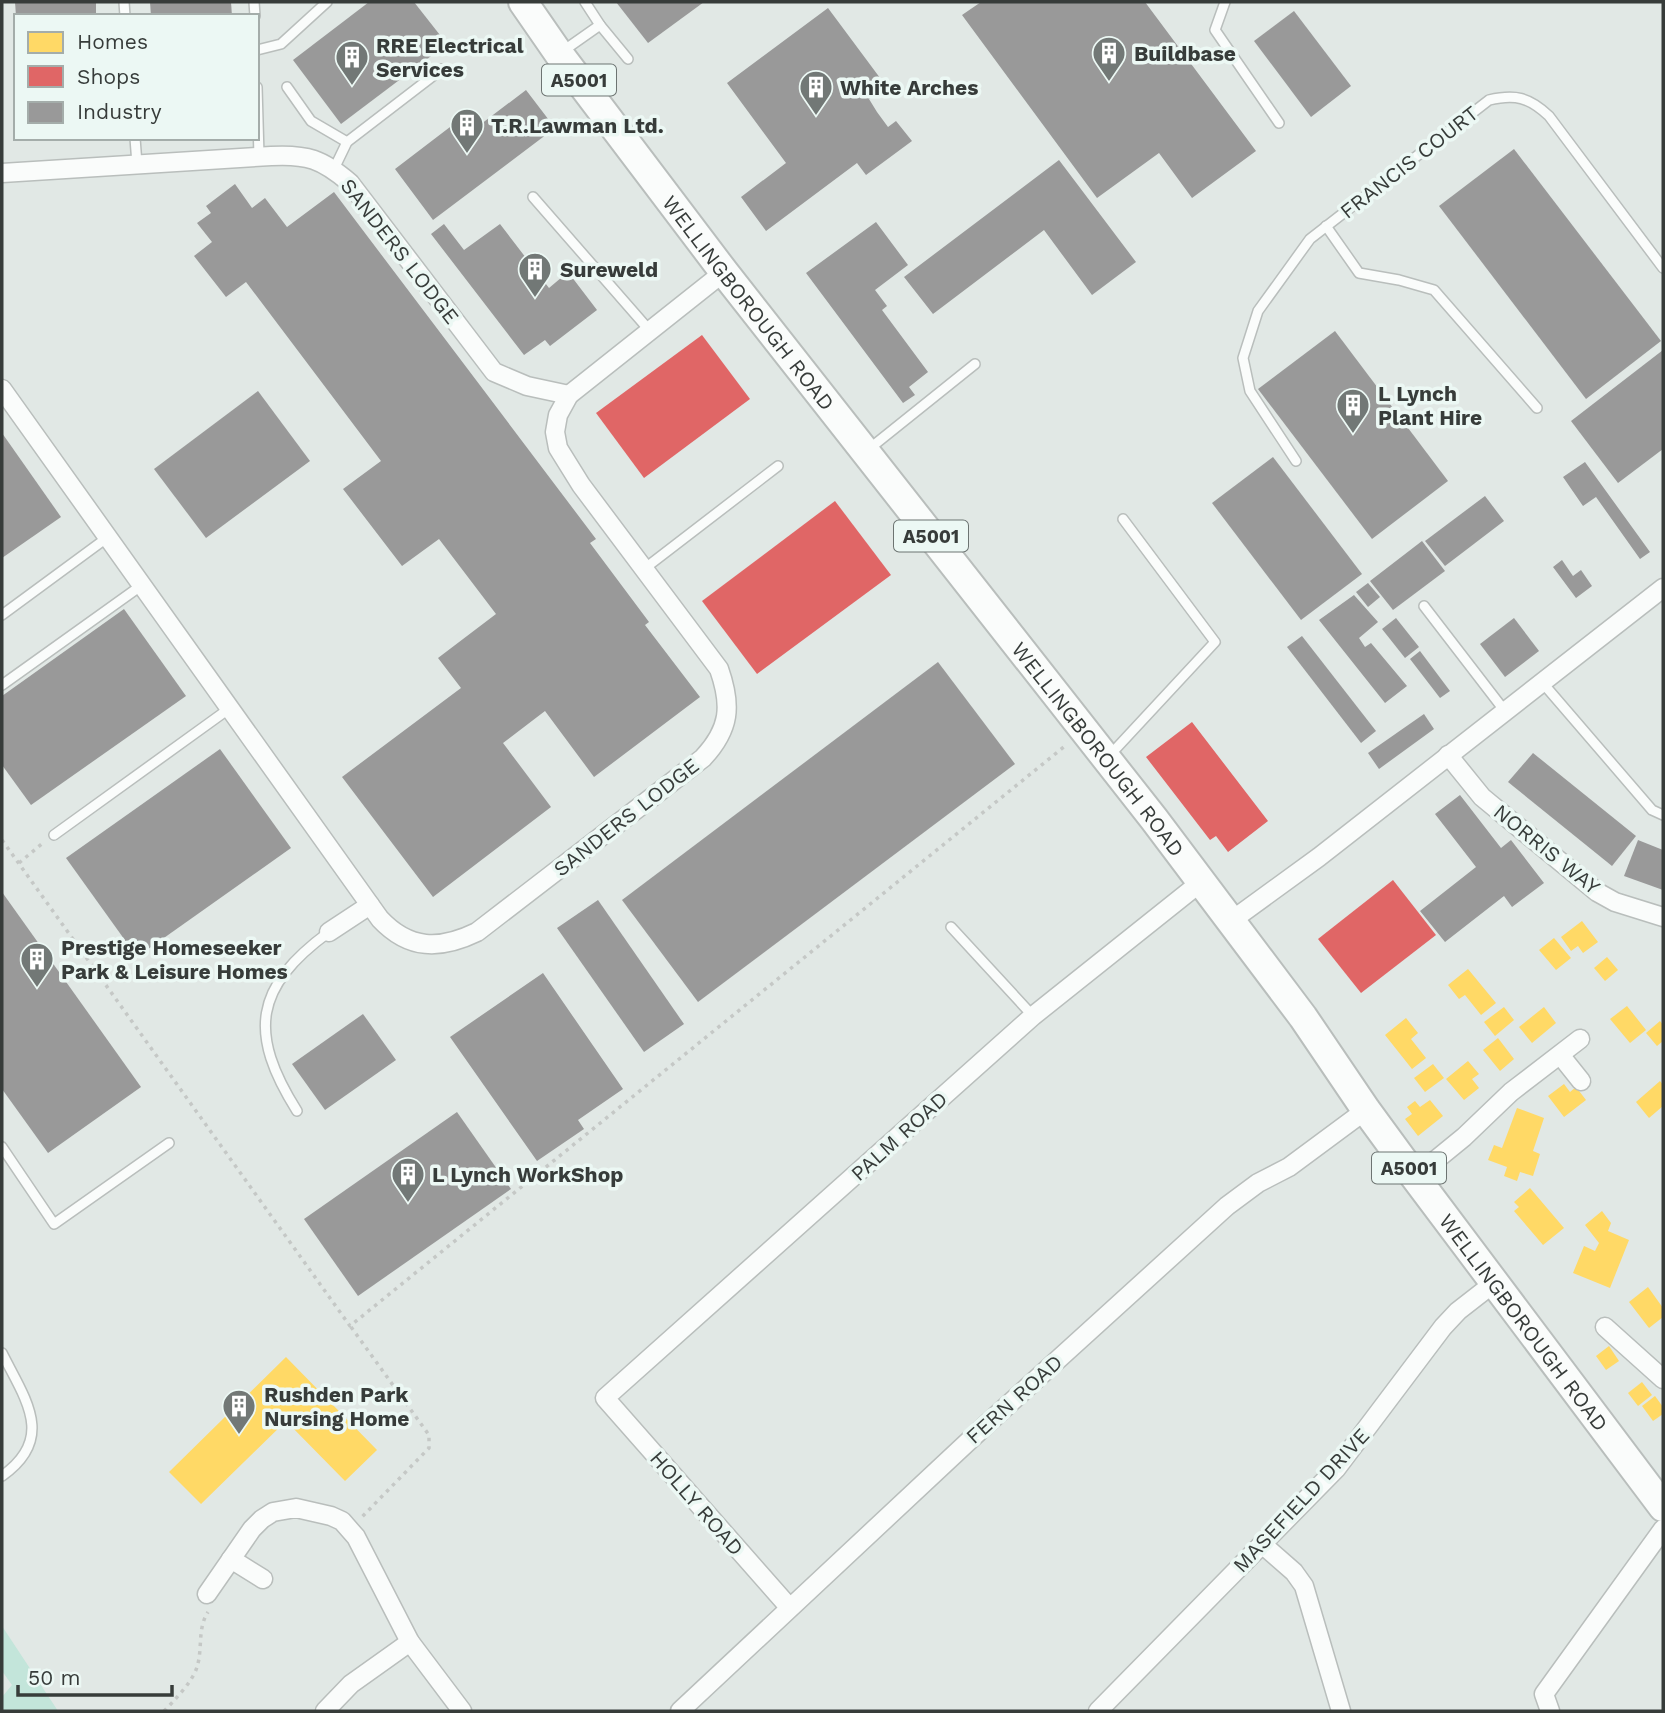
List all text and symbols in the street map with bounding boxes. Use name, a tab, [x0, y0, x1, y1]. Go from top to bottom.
legend	[14, 14, 259, 140]
text: Homes	[77, 29, 148, 54]
place label: RRE Electrical Services	[376, 33, 524, 82]
building icon: Buildbase	[1090, 34, 1128, 83]
building icon: RRE Electrical Services	[333, 38, 371, 87]
place label: Buildbase	[1134, 41, 1236, 66]
text: Shops	[77, 64, 140, 89]
road number: A5001	[542, 64, 616, 96]
building icon: White Arches	[797, 68, 835, 117]
place label: White Arches	[840, 75, 978, 100]
text: Industry	[77, 99, 162, 124]
street label: FRANCIS COURT	[1335, 100, 1483, 224]
building icon: T.R.Lawman Ltd.	[448, 106, 486, 155]
place label: T.R.Lawman Ltd.	[491, 113, 664, 138]
street label: SANDERS LODGE	[336, 173, 464, 329]
street label: WELLINGBOROUGH ROAD	[658, 190, 840, 415]
building icon: Sureweld	[516, 250, 554, 299]
place label: Sureweld	[560, 257, 658, 282]
place label: L Lynch Plant Hire	[1378, 381, 1482, 430]
building icon: L Lynch Plant Hire	[1334, 386, 1372, 435]
road number: A5001	[894, 520, 968, 552]
street label: WELLINGBOROUGH ROAD	[1007, 637, 1190, 861]
street label: SANDERS LODGE	[548, 753, 704, 881]
street label: NORRIS WAY	[1489, 799, 1605, 899]
place label: Prestige Homeseeker Park & Leisure Homes	[61, 935, 288, 984]
building icon: Prestige Homeseeker Park & Leisure Homes	[18, 940, 56, 989]
street label: PALM ROAD	[846, 1086, 952, 1186]
road number: A5001	[1372, 1152, 1446, 1184]
building icon: L Lynch WorkShop	[389, 1155, 427, 1204]
place label: L Lynch WorkShop	[432, 1162, 623, 1187]
street label: WELLINGBOROUGH ROAD	[1434, 1208, 1614, 1436]
street label: FERN ROAD	[961, 1349, 1067, 1449]
place label: Rushden Park Nursing Home	[264, 1382, 409, 1431]
building icon: Rushden Park Nursing Home	[220, 1387, 258, 1436]
street label: MASEFIELD DRIVE	[1228, 1423, 1374, 1577]
street label: HOLLY ROAD	[645, 1446, 749, 1560]
scale bar	[18, 1654, 172, 1698]
text: 50 m	[28, 1665, 80, 1690]

